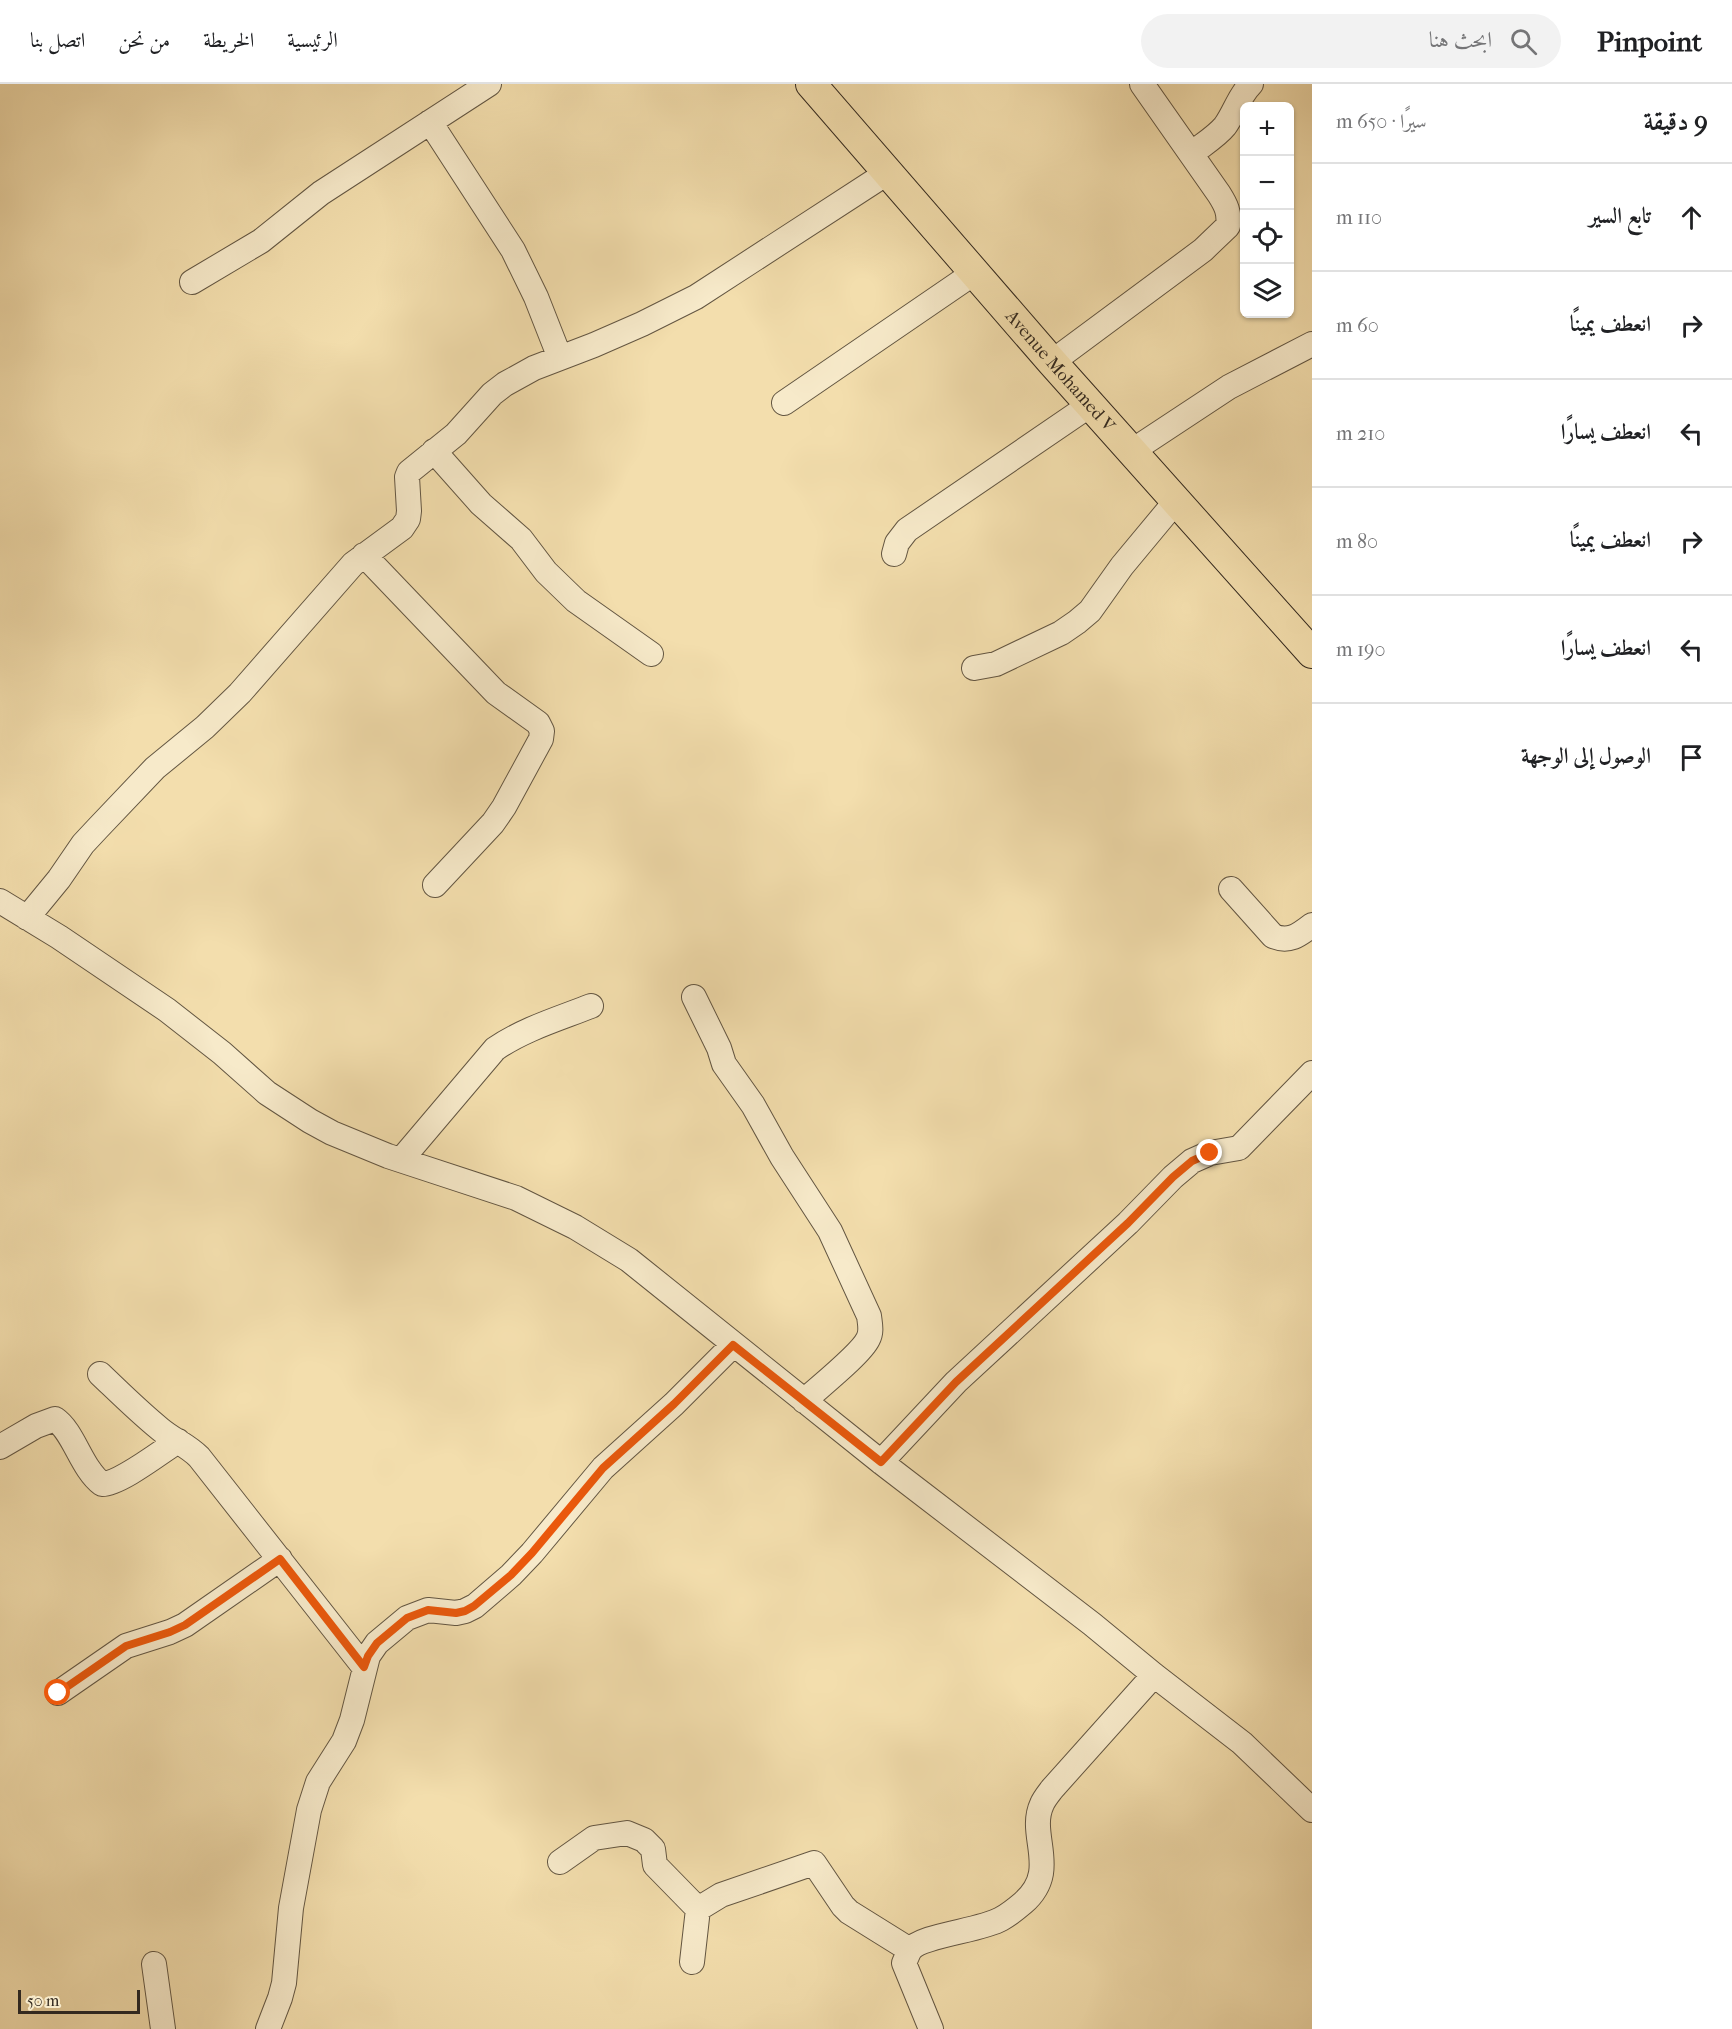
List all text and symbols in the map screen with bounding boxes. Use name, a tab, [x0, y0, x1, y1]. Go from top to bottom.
search box	[1141, 14, 1561, 68]
icon: search	[1507, 25, 1540, 58]
text: Pinpoint	[1597, 25, 1702, 58]
text: ابحث هنا	[1429, 27, 1492, 53]
text: اتصل بنا	[30, 28, 85, 52]
text: من نحن	[118, 28, 170, 52]
text: الخريطة	[203, 28, 254, 52]
text: الرئيسية	[287, 28, 338, 52]
map controls	[1240, 102, 1294, 318]
button: +	[1240, 102, 1294, 156]
text: 9 دقيقة	[1643, 106, 1708, 137]
text: سيرًا · 650 m	[1336, 110, 1427, 133]
button: −	[1240, 156, 1294, 210]
icon: ahead	[1675, 201, 1708, 234]
text: تابع السير	[1589, 203, 1651, 229]
text: 110 m	[1336, 206, 1382, 229]
button: locate	[1240, 210, 1294, 264]
button: layers	[1240, 264, 1294, 318]
street label: Avenue Mohamed V	[1000, 305, 1120, 437]
icon: right	[1675, 309, 1708, 342]
text: انعطف يمينًا	[1570, 311, 1651, 337]
text: 60 m	[1336, 314, 1379, 337]
icon: left	[1675, 417, 1708, 450]
text: انعطف يسارًا	[1561, 419, 1651, 445]
text: 210 m	[1336, 422, 1385, 445]
icon: right	[1675, 525, 1708, 558]
text: انعطف يمينًا	[1570, 527, 1651, 553]
text: 80 m	[1336, 530, 1378, 553]
icon: left	[1675, 633, 1708, 666]
text: انعطف يسارًا	[1561, 635, 1651, 661]
text: 190 m	[1336, 638, 1386, 661]
icon: arrive	[1675, 741, 1708, 774]
text: الوصول إلى الوجهة	[1521, 743, 1651, 769]
route end	[1196, 1139, 1222, 1165]
route start	[44, 1679, 70, 1705]
scale bar	[18, 1987, 140, 2014]
text: 50 m	[27, 1991, 59, 2010]

